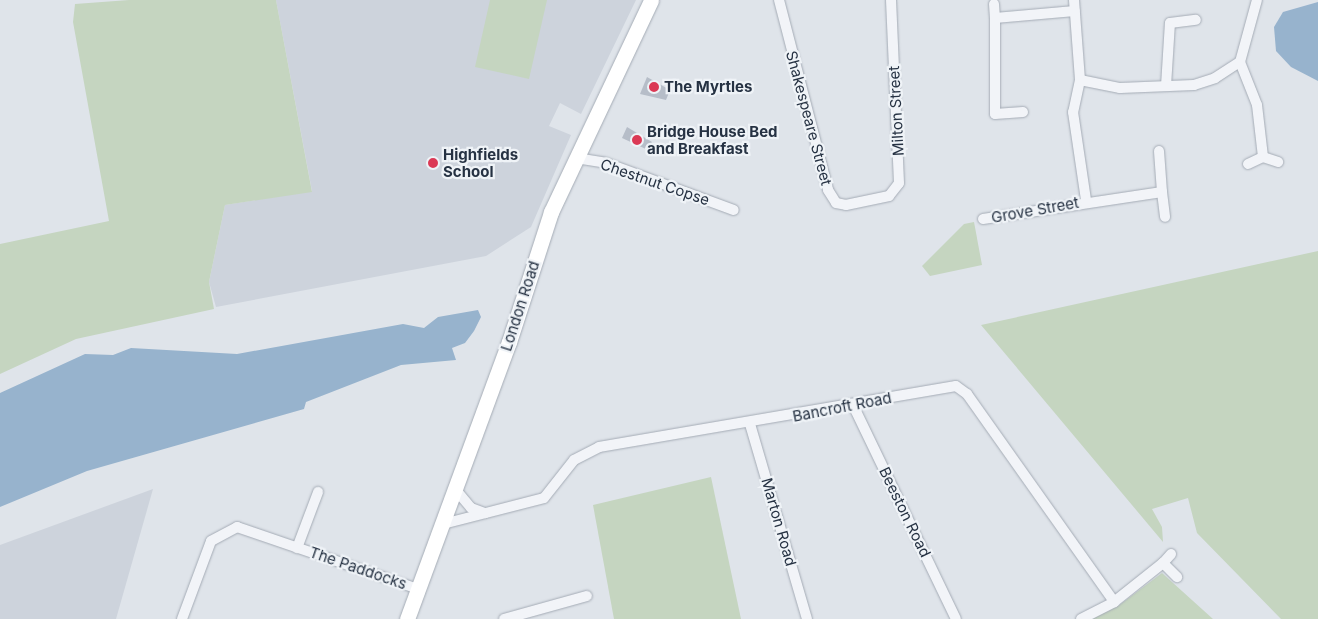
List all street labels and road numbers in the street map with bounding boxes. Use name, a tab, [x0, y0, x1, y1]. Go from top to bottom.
street label: Shakespeare Street	[782, 49, 836, 187]
street label: Milton Street	[885, 65, 907, 157]
street label: Chestnut Copse	[598, 155, 712, 209]
street label: Grove Street	[990, 193, 1080, 227]
street label: London Road	[497, 259, 543, 353]
street label: Bancroft Road	[791, 389, 893, 425]
street label: Beeston Road	[875, 464, 935, 560]
street label: Marton Road	[758, 476, 800, 568]
street label: The Paddocks	[307, 543, 409, 593]

